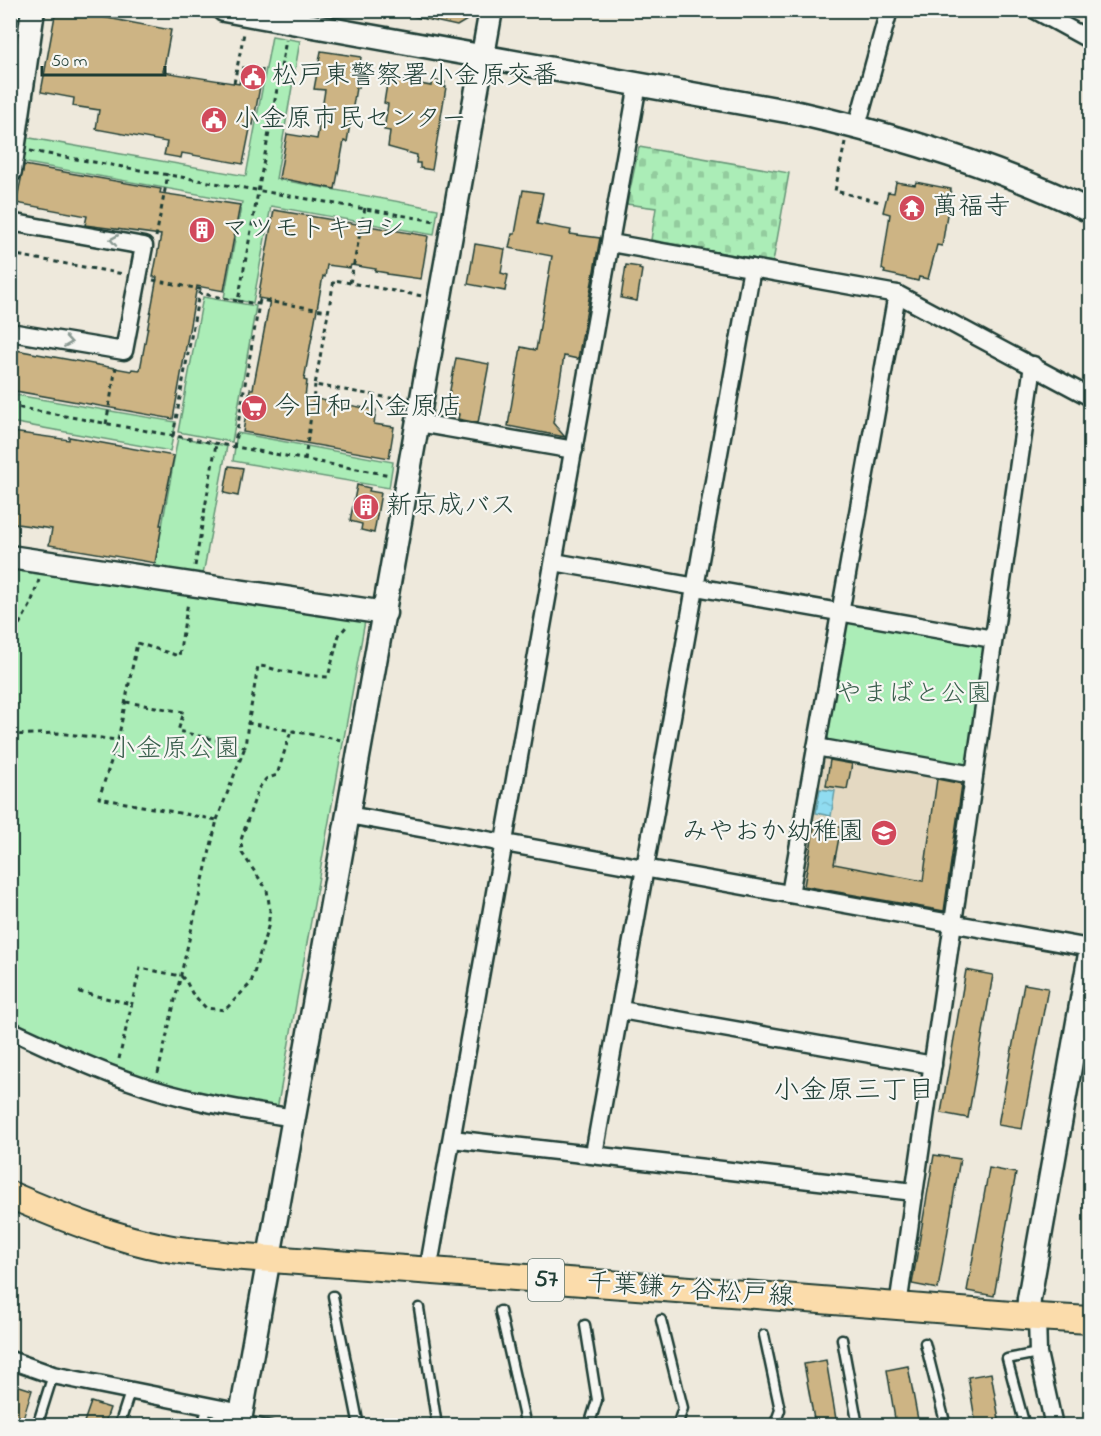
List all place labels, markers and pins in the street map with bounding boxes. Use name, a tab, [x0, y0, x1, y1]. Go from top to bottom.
place label: 松戸東警察署小金原交番	[272, 58, 558, 96]
public building icon: 松戸東警察署小金原交番	[238, 62, 268, 92]
place label: 小金原市民センター	[234, 101, 467, 139]
public building icon: 小金原市民センター	[199, 105, 229, 135]
place label: 萬福寺	[932, 189, 1010, 227]
temple icon: 萬福寺	[897, 193, 927, 223]
place label: マツモトキヨシ	[222, 211, 404, 249]
building icon: マツモトキヨシ	[187, 215, 217, 245]
place label: 今日和 小金原店	[274, 389, 463, 427]
supermarket icon: 今日和 小金原店	[239, 393, 269, 423]
place label: 新京成バス	[386, 488, 516, 526]
building icon: 新京成バス	[351, 492, 381, 522]
place label: みやおか幼稚園	[682, 814, 864, 852]
school or university icon: みやおか幼稚園	[869, 818, 899, 848]

